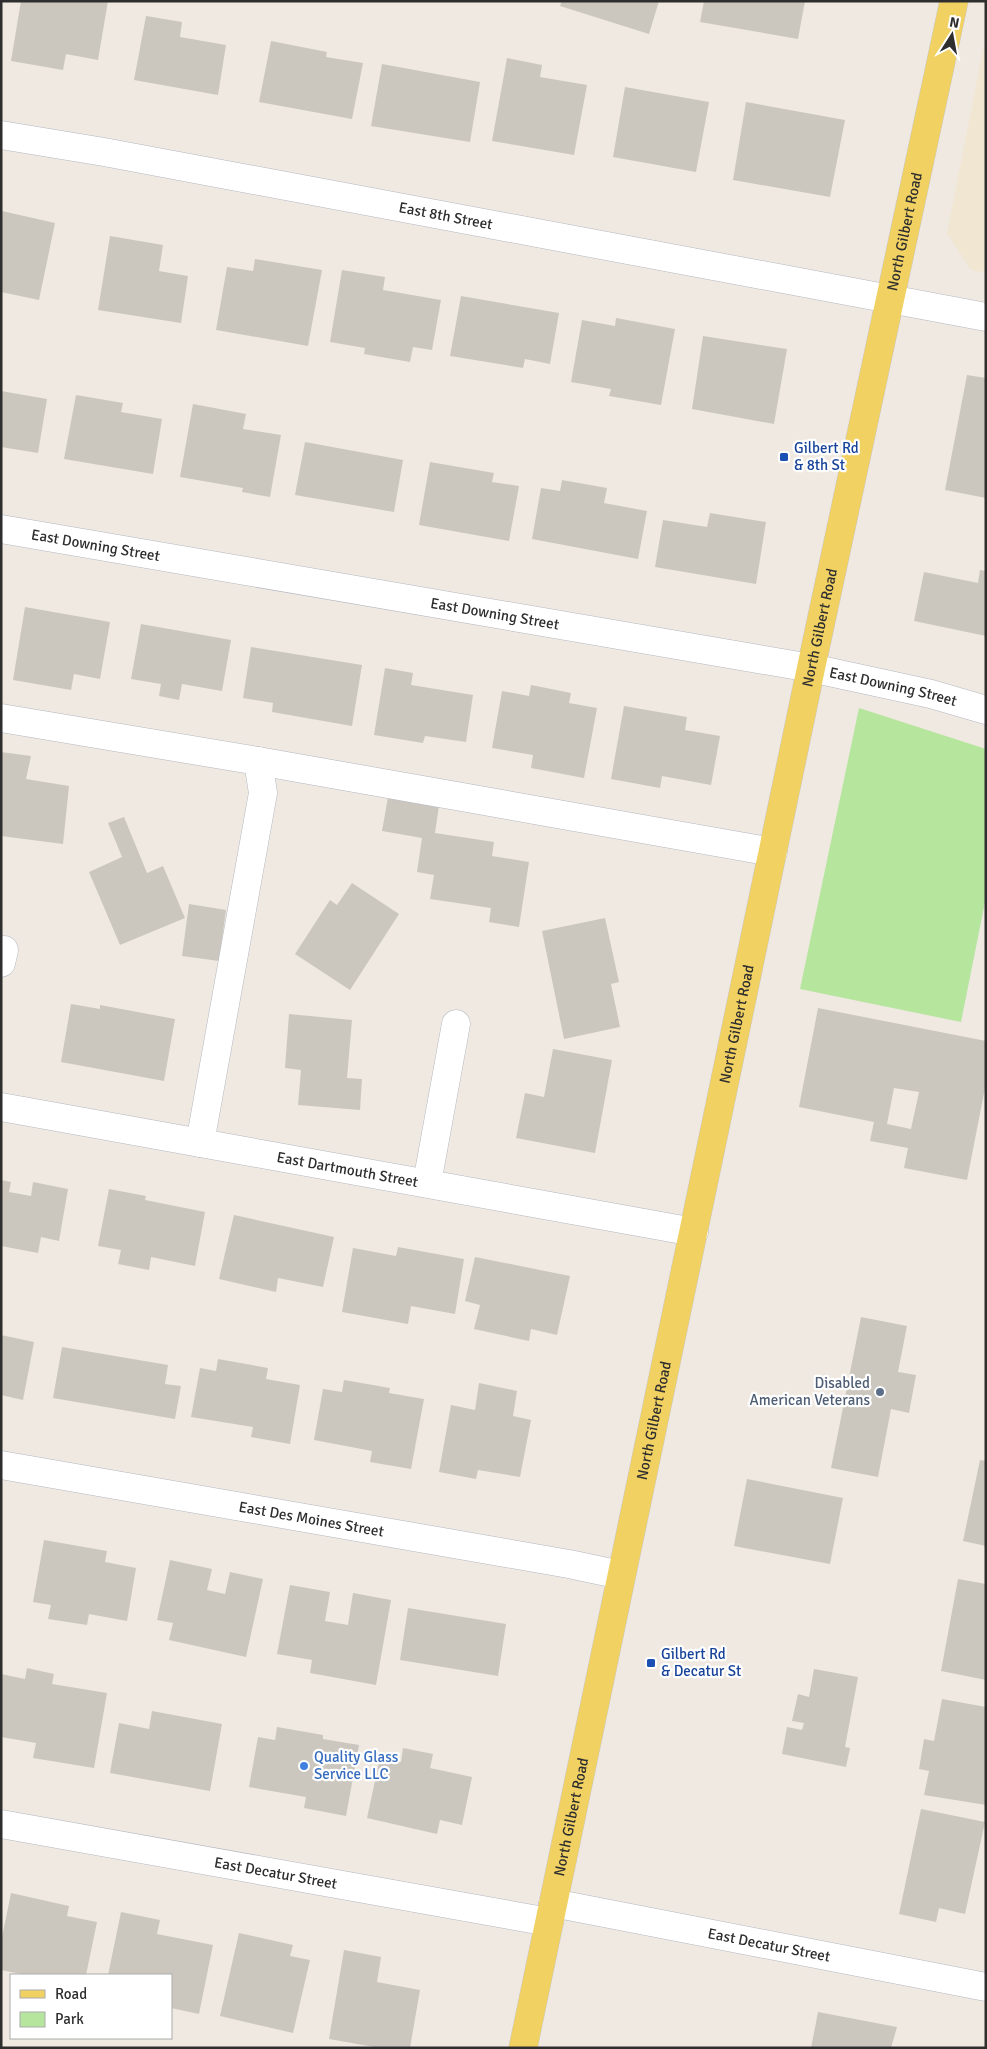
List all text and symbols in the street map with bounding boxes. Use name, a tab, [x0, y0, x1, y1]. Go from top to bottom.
north arrow	[927, 10, 977, 60]
text: N	[948, 13, 961, 32]
street label: North Gilbert Road	[883, 171, 926, 293]
street label: East 8th Street	[397, 198, 494, 234]
place label: Gilbert Rd & 8th St	[794, 439, 859, 474]
marker: Gilbert Rd & 8th St	[778, 451, 790, 463]
street label: East Downing Street	[30, 525, 161, 565]
street label: North Gilbert Road	[798, 567, 841, 689]
street label: East Downing Street	[429, 594, 560, 634]
street label: East Downing Street	[828, 663, 959, 710]
street label: North Gilbert Road	[716, 963, 758, 1085]
street label: East Dartmouth Street	[275, 1148, 420, 1191]
street label: North Gilbert Road	[633, 1360, 675, 1481]
place label: Disabled American Veterans	[750, 1374, 870, 1409]
marker: Disabled American Veterans	[874, 1386, 886, 1398]
street label: East Des Moines Street	[237, 1498, 385, 1541]
place label: Gilbert Rd & Decatur St	[661, 1645, 741, 1680]
marker: Gilbert Rd & Decatur St	[645, 1657, 657, 1669]
place label: Quality Glass Service LLC	[314, 1748, 399, 1783]
street label: North Gilbert Road	[550, 1756, 592, 1878]
marker: Quality Glass Service LLC	[298, 1760, 310, 1772]
street label: East Decatur Street	[213, 1853, 338, 1893]
street label: East Decatur Street	[706, 1924, 832, 1966]
legend	[10, 1974, 172, 2039]
text: Road	[55, 1985, 87, 2003]
text: Park	[55, 2010, 84, 2028]

